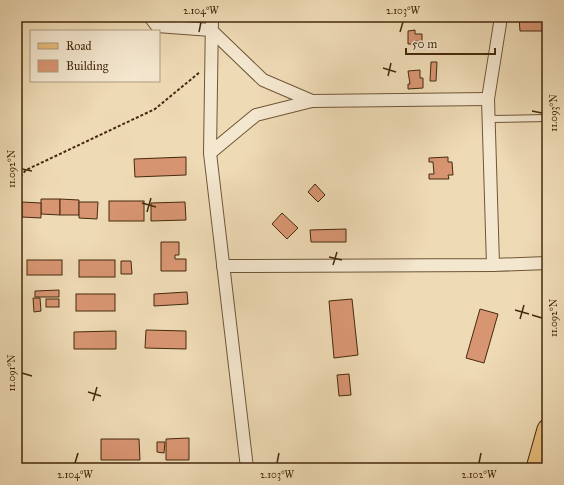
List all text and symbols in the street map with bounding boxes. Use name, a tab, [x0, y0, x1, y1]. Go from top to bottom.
text: 2.104°W	[183, 5, 219, 17]
text: 2.103°W	[386, 5, 421, 17]
legend	[30, 30, 160, 82]
scale bar	[406, 30, 495, 56]
text: 50 m	[412, 37, 437, 51]
text: Road	[66, 39, 92, 53]
text: Building	[66, 59, 109, 74]
text: 11.093°N	[548, 94, 560, 132]
text: 11.092°N	[6, 149, 18, 188]
text: 11.092°N	[548, 298, 560, 337]
text: 11.091°N	[6, 354, 18, 392]
text: 2.104°W	[57, 469, 93, 481]
text: 2.103°W	[260, 469, 295, 481]
text: 2.102°W	[462, 469, 497, 481]

